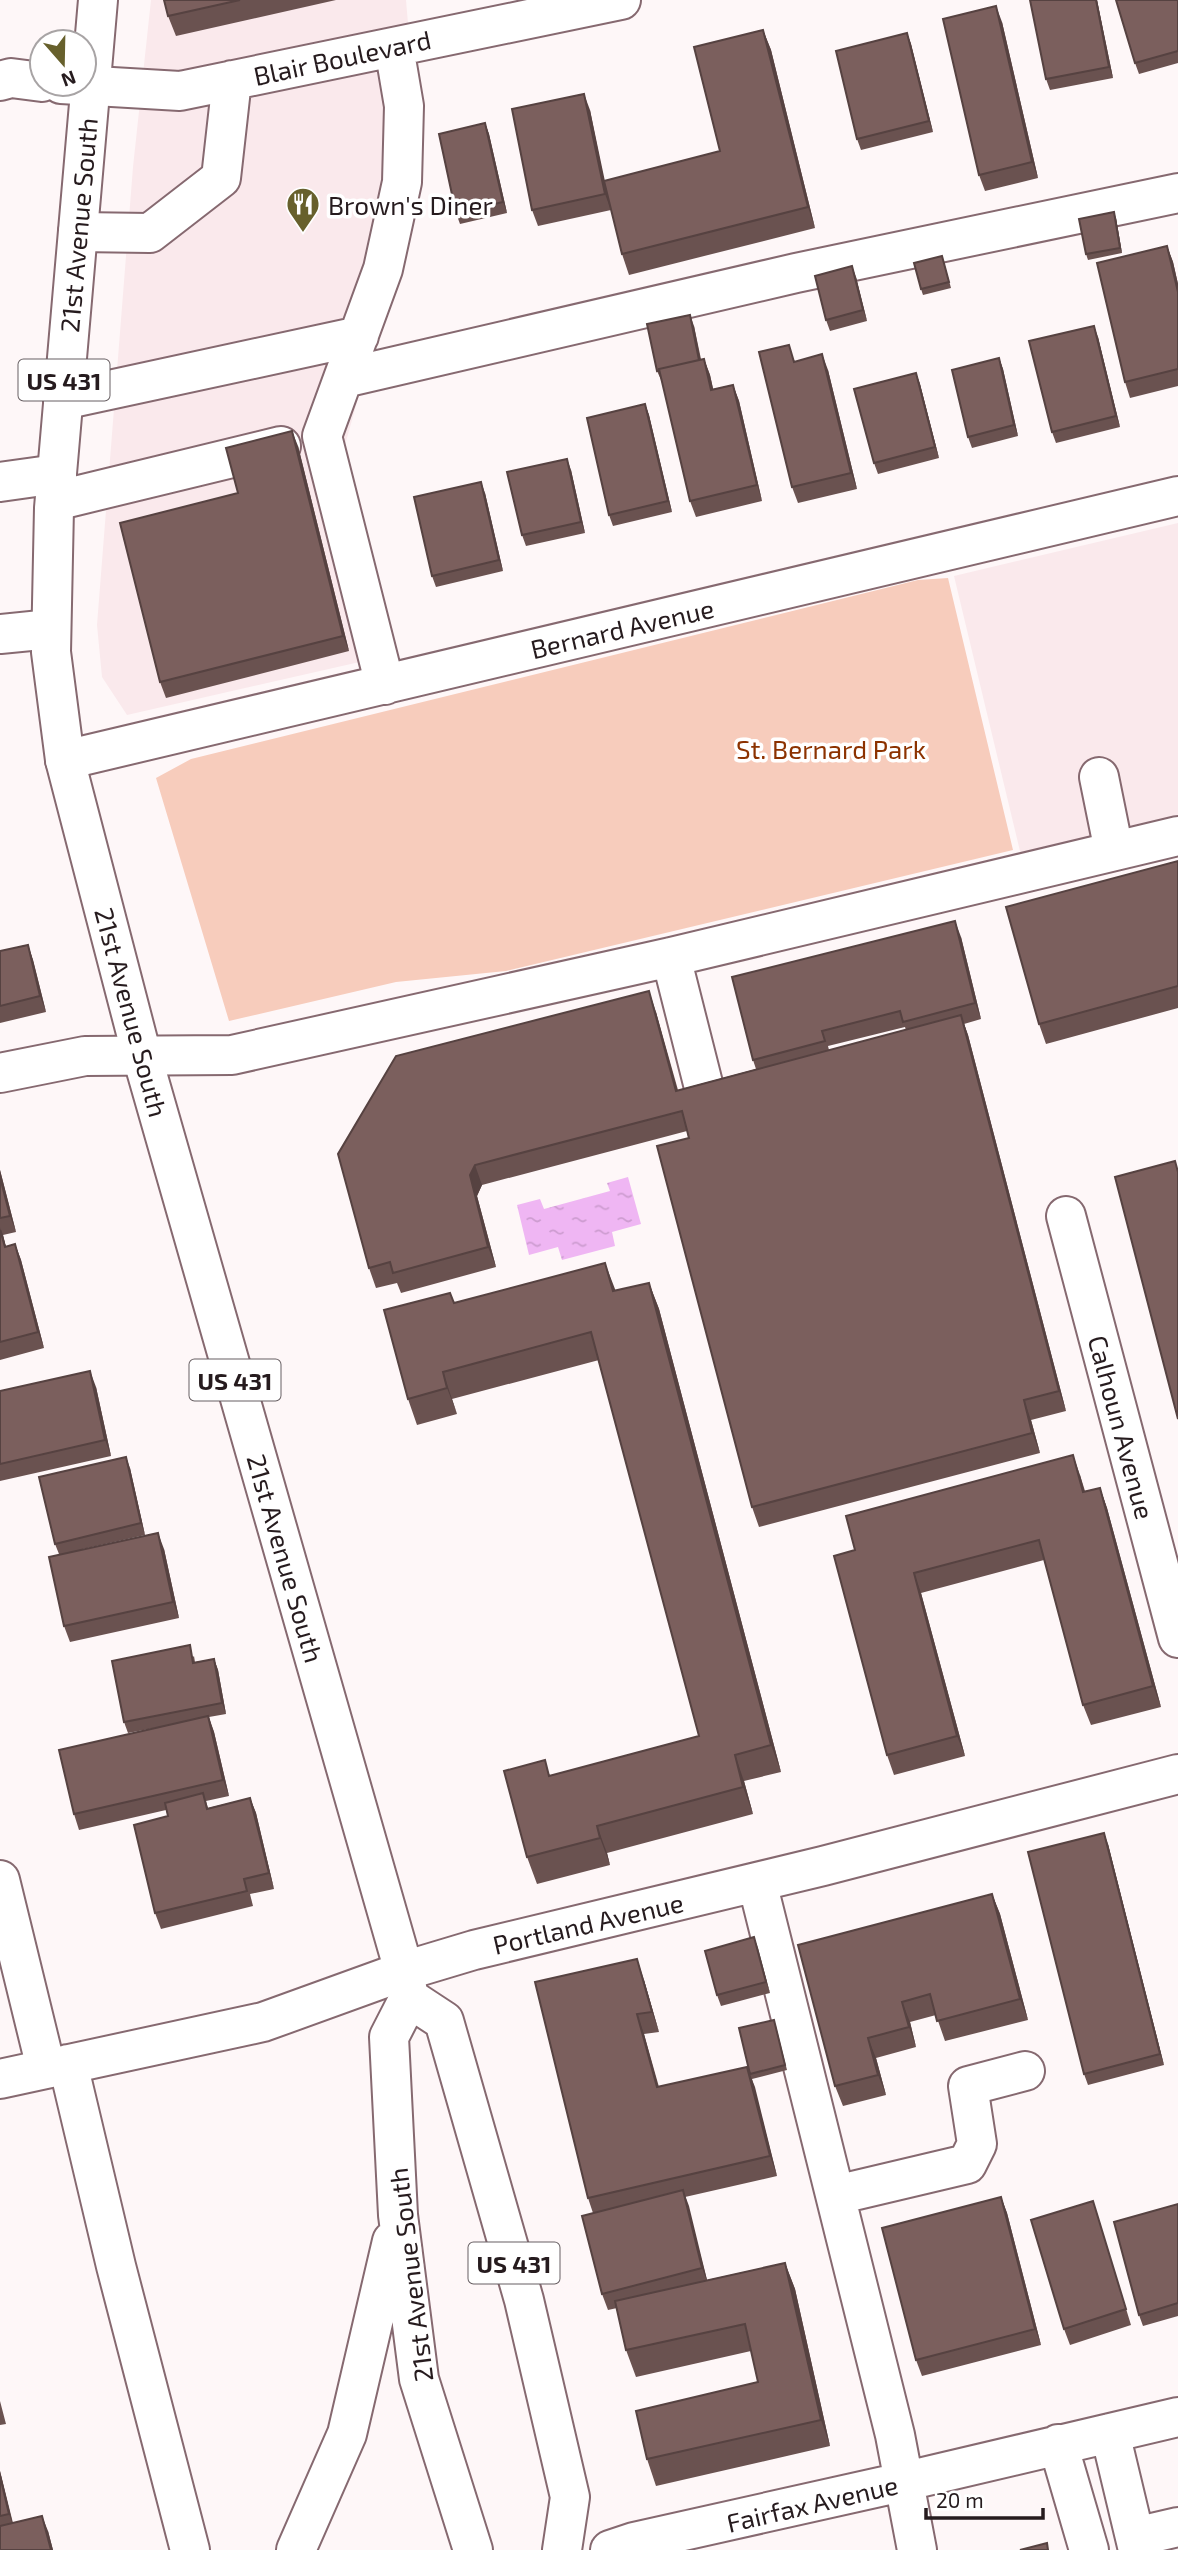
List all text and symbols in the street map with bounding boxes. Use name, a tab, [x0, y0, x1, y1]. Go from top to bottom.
street label: Blair Boulevard	[250, 23, 434, 91]
north arrow	[28, 28, 98, 98]
text: N	[59, 66, 79, 93]
street label: 21st Avenue South	[53, 116, 103, 334]
restaurant icon: Brown's Diner	[284, 185, 322, 234]
place label: Brown's Diner	[328, 189, 493, 220]
road number: US 431	[18, 360, 110, 400]
street label: Bernard Avenue	[527, 592, 717, 664]
park label: St. Bernard Park	[736, 733, 926, 764]
street label: 21st Avenue South	[89, 904, 175, 1120]
street label: Calhoun Avenue	[1083, 1332, 1161, 1522]
road number: US 431	[190, 1360, 280, 1400]
street label: 21st Avenue South	[241, 1450, 331, 1666]
street label: Portland Avenue	[490, 1886, 686, 1960]
street label: 21st Avenue South	[381, 2166, 439, 2384]
road number: US 431	[468, 2242, 560, 2284]
street label: Fairfax Avenue	[723, 2468, 901, 2538]
scale bar	[926, 2476, 1043, 2520]
text: 20 m	[936, 2487, 984, 2512]

